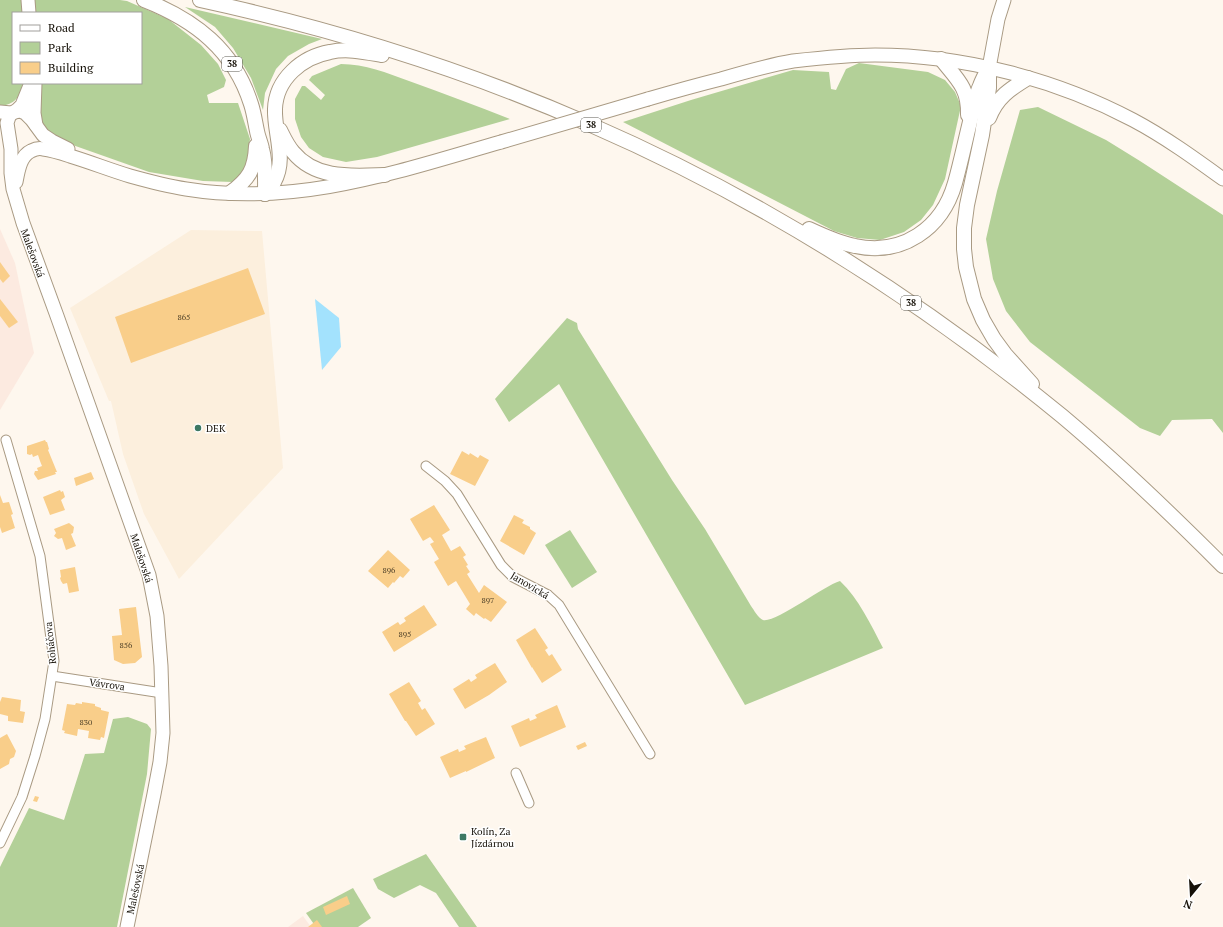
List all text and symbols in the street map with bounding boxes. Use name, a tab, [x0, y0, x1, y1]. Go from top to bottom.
legend	[12, 12, 142, 84]
text: Road	[48, 20, 75, 35]
text: Park	[48, 40, 73, 55]
road number: 38	[222, 57, 242, 71]
text: Building	[48, 60, 94, 75]
road number: 38	[581, 118, 601, 132]
street label: Malešovská	[18, 227, 47, 279]
road number: 38	[901, 296, 921, 310]
house number: 865	[178, 312, 190, 322]
place label: DEK	[206, 422, 226, 435]
marker: DEK	[193, 423, 203, 433]
street label: Malešovská	[127, 532, 156, 584]
house number: 896	[383, 565, 396, 575]
street label: Janovická	[508, 569, 551, 602]
house number: 897	[482, 595, 494, 605]
street label: Roháčova	[42, 621, 59, 665]
house number: 895	[399, 629, 411, 639]
house number: 856	[120, 640, 133, 650]
street label: Vávrova	[88, 676, 126, 693]
house number: 830	[80, 717, 92, 727]
place label: Kolín, Za Jízdárnou	[471, 825, 514, 850]
marker: Kolín, Za Jízdárnou	[458, 832, 468, 842]
street label: Malešovská	[124, 863, 147, 915]
north arrow	[1171, 875, 1211, 915]
text: N	[1181, 896, 1194, 912]

